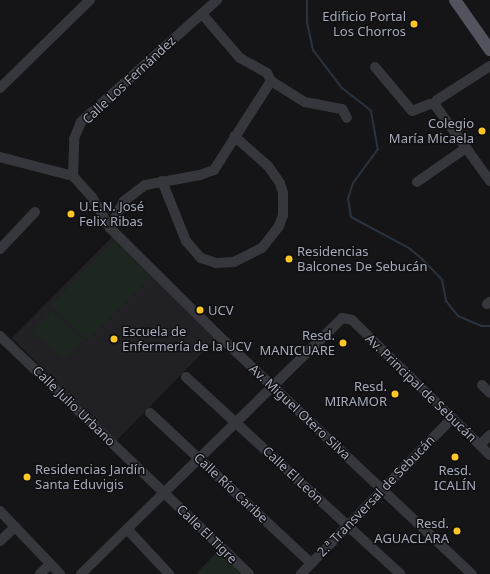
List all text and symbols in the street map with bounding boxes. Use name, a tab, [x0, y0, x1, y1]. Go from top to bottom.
place label: Edificio Portal Los Chorros	[322, 9, 406, 40]
marker: Edificio Portal Los Chorros	[409, 19, 419, 29]
street label: Calle Los Fernández	[79, 33, 179, 127]
place label: Colegio María Micaela	[389, 116, 474, 147]
marker: Colegio María Micaela	[477, 126, 487, 136]
place label: U.E.N. José Felix Ribas	[79, 199, 144, 230]
marker: U.E.N. José Felix Ribas	[66, 209, 76, 219]
place label: Residencias Balcones De Sebucán	[297, 244, 427, 275]
marker: Residencias Balcones De Sebucán	[284, 254, 294, 264]
place label: UCV	[208, 302, 234, 318]
marker: UCV	[195, 305, 205, 315]
place label: Escuela de Enfermería de la UCV	[122, 324, 252, 355]
place label: Resd. MANICUARE	[259, 328, 335, 359]
street label: Av. Principal de Sebucán	[362, 331, 480, 445]
marker: Escuela de Enfermería de la UCV	[109, 334, 119, 344]
marker: Resd. MANICUARE	[338, 338, 348, 348]
street label: Av. Miguel Otero Silva	[246, 361, 354, 463]
street label: Calle Julio Urbano	[30, 363, 118, 449]
place label: Resd. MIRAMOR	[324, 379, 387, 410]
marker: Resd. MIRAMOR	[390, 389, 400, 399]
street label: 2.ª Transversal de Sebucán	[314, 432, 438, 560]
street label: Calle El Leòn	[260, 443, 326, 507]
street label: Calle Río Caribe	[191, 450, 271, 526]
marker: Resd. ICALÍN	[450, 452, 460, 462]
place label: Residencias Jardín Santa Eduvigis	[35, 462, 145, 493]
place label: Resd. ICALÍN	[434, 463, 476, 494]
marker: Residencias Jardín Santa Eduvigis	[22, 472, 32, 482]
street label: Calle El Tigre	[174, 501, 240, 567]
place label: Resd. AGUACLARA	[374, 516, 449, 547]
marker: Resd. AGUACLARA	[452, 526, 462, 536]

